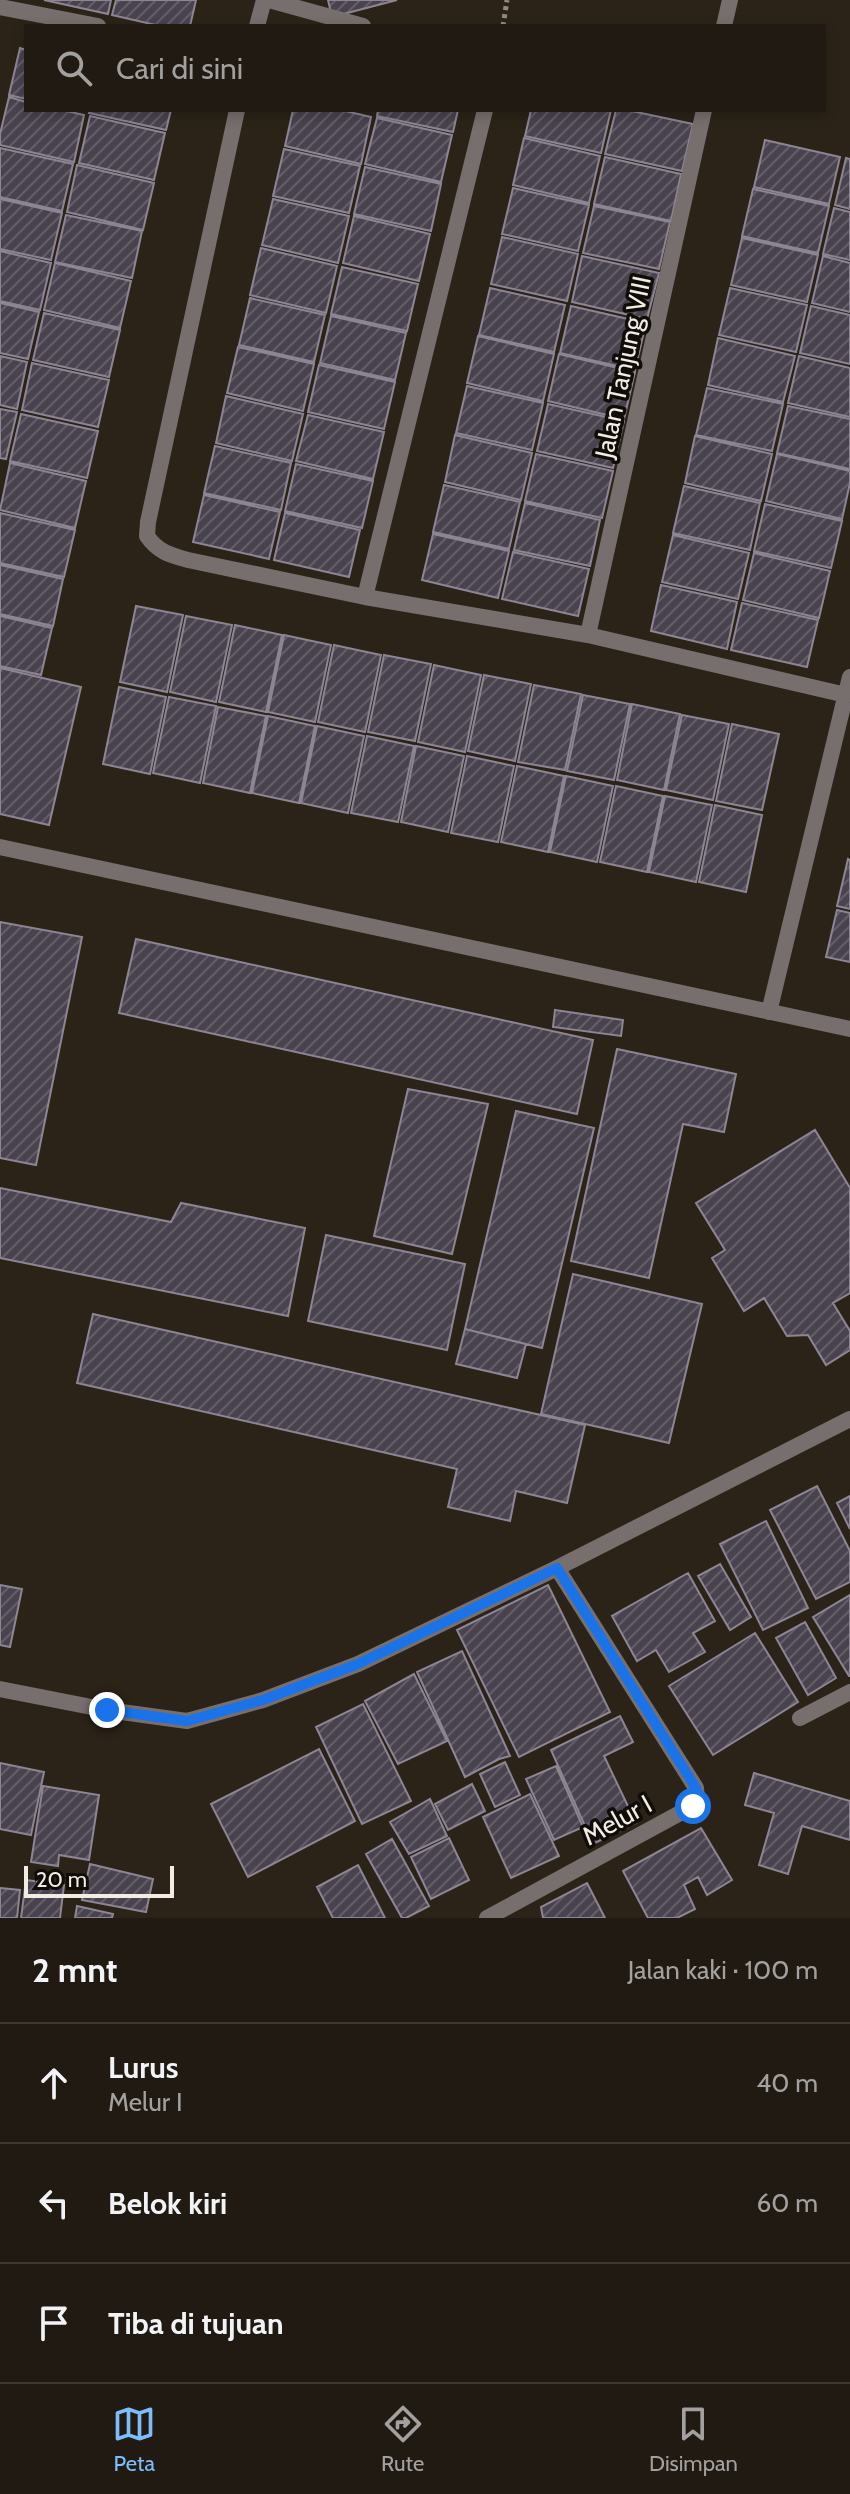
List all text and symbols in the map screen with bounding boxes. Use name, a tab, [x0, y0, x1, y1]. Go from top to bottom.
search box	[24, 24, 826, 112]
icon: search	[52, 46, 96, 90]
text: Cari di sini	[116, 50, 243, 87]
street label: Jalan Tanjung VIII	[588, 273, 658, 462]
route end	[89, 1692, 125, 1728]
street label: Melur I	[577, 1788, 657, 1852]
route start	[675, 1788, 711, 1824]
scale bar	[24, 1862, 174, 1898]
text: 20 m	[36, 1866, 87, 1893]
text: 2 mnt	[32, 1949, 117, 1991]
text: Jalan kaki · 100 m	[628, 1954, 818, 1986]
text: Lurus	[108, 2049, 179, 2086]
icon: ahead	[32, 2061, 76, 2105]
text: 40 m	[756, 2067, 818, 2099]
text: Melur I	[108, 2086, 183, 2118]
icon: left	[32, 2181, 76, 2225]
text: Belok kiri	[108, 2185, 227, 2222]
text: 60 m	[756, 2187, 818, 2219]
icon: arrive	[32, 2301, 76, 2345]
text: Tiba di tujuan	[108, 2305, 284, 2342]
tab: Peta	[112, 2402, 156, 2477]
tab: Rute	[381, 2402, 425, 2477]
tab: Disimpan	[649, 2402, 738, 2477]

